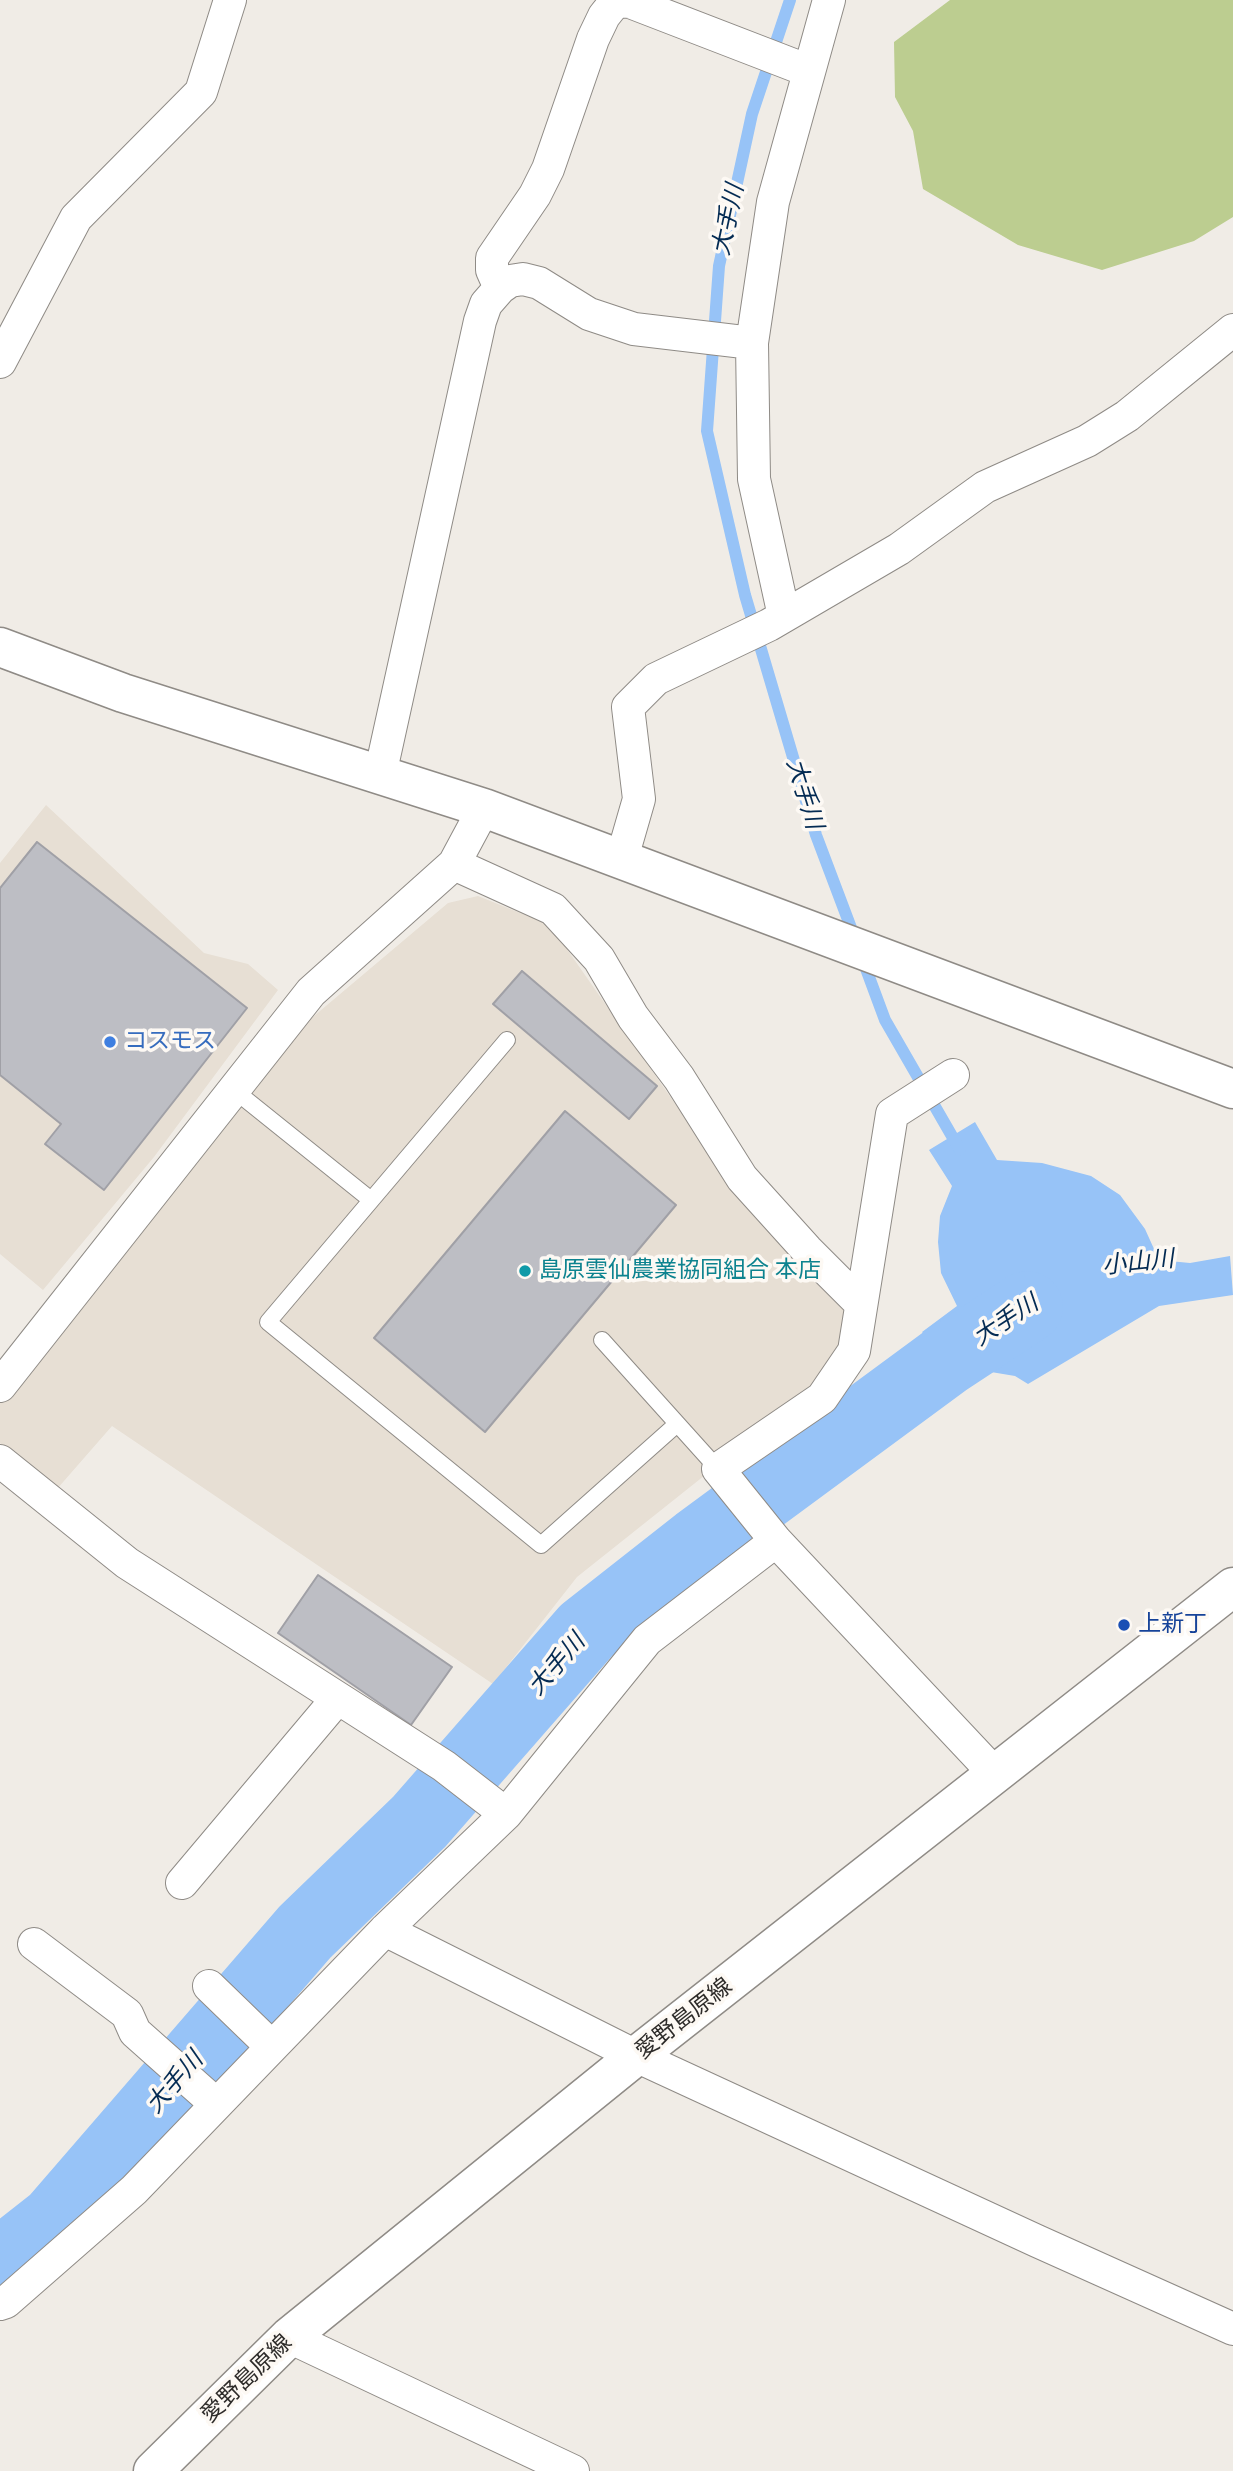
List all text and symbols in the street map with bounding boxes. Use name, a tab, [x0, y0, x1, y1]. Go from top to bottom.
water label: 大手川	[707, 182, 751, 258]
water label: 大手川	[780, 755, 828, 833]
place label: コスモス	[124, 1028, 216, 1056]
marker: コスモス	[102, 1034, 118, 1050]
water label: 小山川	[1101, 1245, 1175, 1281]
place label: 島原雲仙農業協同組合 本店	[539, 1257, 821, 1285]
marker: 島原雲仙農業協同組合 本店	[517, 1263, 533, 1279]
water label: 大手川	[968, 1289, 1044, 1353]
place label: 上新丁	[1138, 1611, 1207, 1639]
marker: 上新丁	[1116, 1617, 1132, 1633]
water label: 大手川	[523, 1628, 591, 1702]
street label: 愛野島原線	[630, 1973, 738, 2065]
water label: 大手川	[141, 2046, 209, 2120]
street label: 愛野島原線	[196, 2329, 298, 2429]

